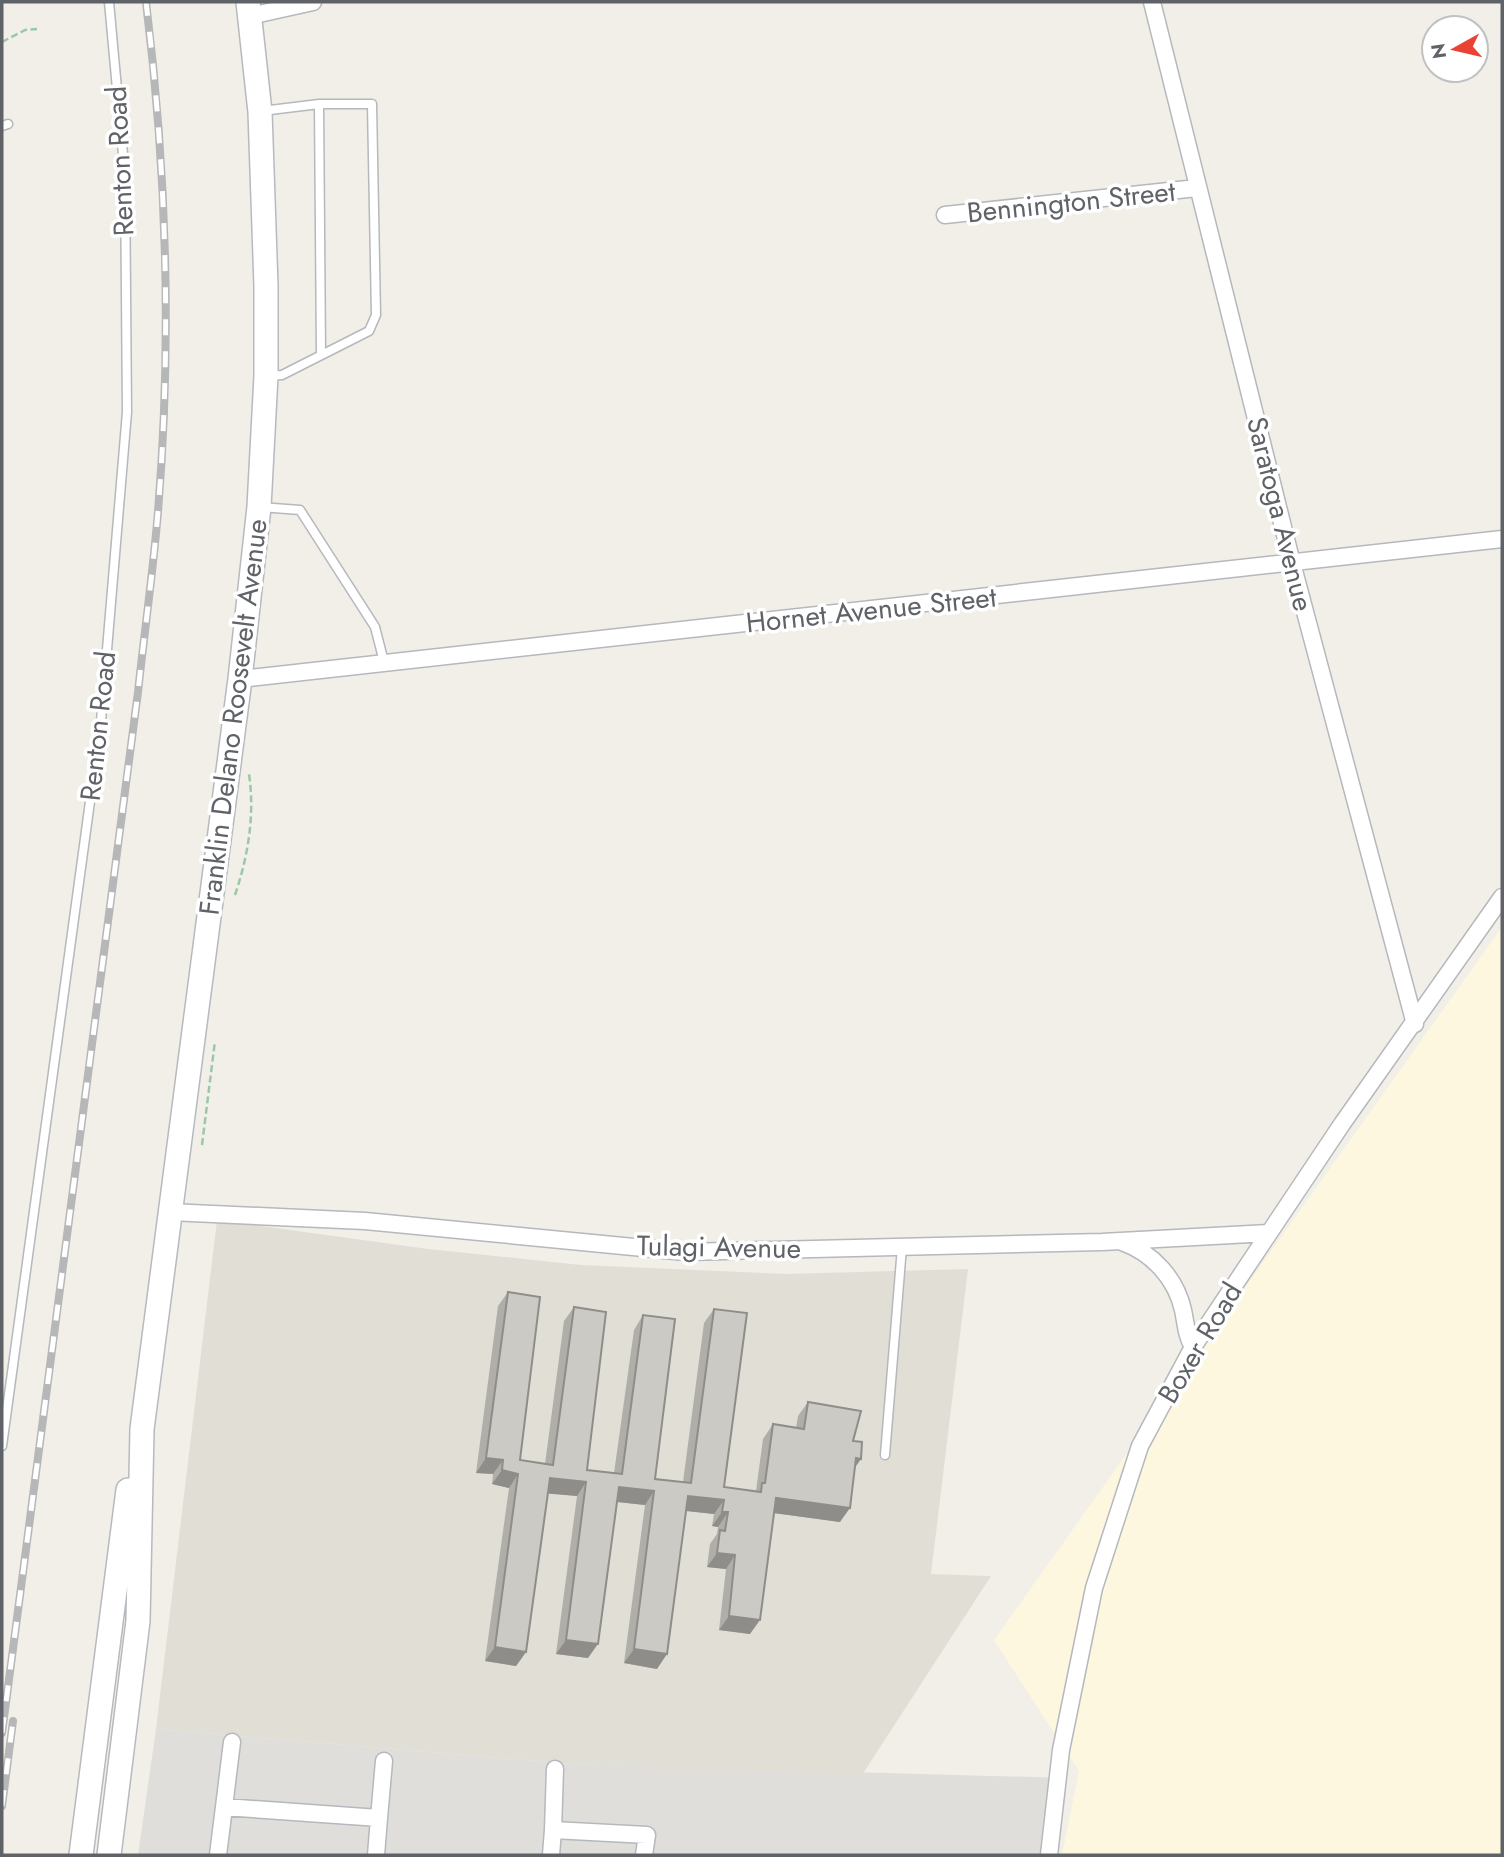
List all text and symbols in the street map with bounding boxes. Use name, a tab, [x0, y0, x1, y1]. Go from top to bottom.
north arrow	[1420, 14, 1490, 84]
text: N	[1424, 42, 1453, 61]
street label: Renton Road	[96, 85, 144, 237]
street label: Bennington Street	[965, 171, 1177, 233]
street label: Saratoga Avenue	[1236, 413, 1324, 615]
street label: Franklin Delano Roosevelt Avenue	[188, 517, 278, 917]
street label: Hornet Avenue Street	[744, 576, 999, 644]
street label: Renton Road	[70, 649, 126, 803]
street label: Tulagi Avenue	[637, 1225, 801, 1269]
street label: Boxer Road	[1148, 1275, 1252, 1411]

